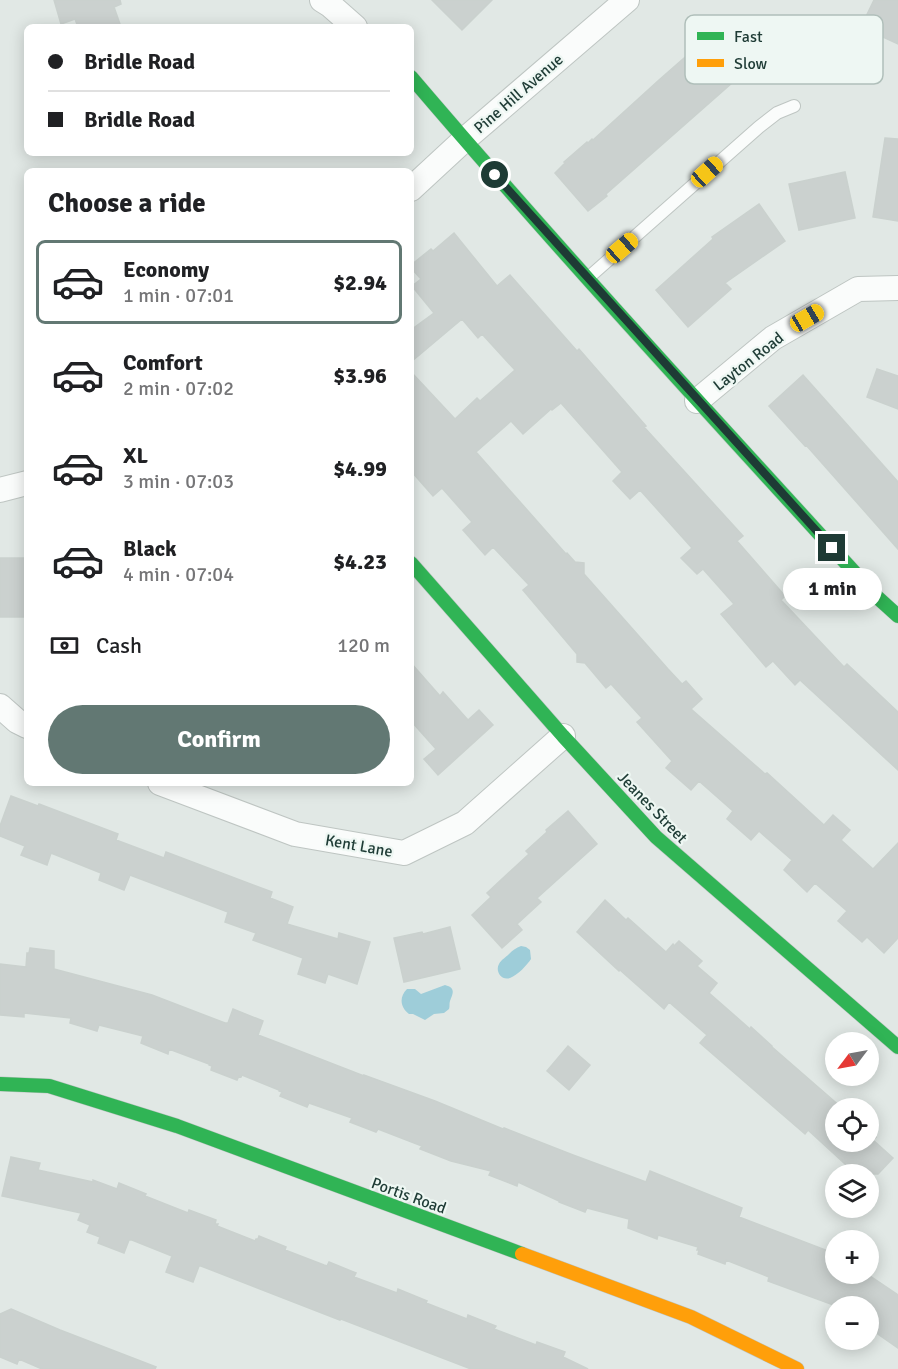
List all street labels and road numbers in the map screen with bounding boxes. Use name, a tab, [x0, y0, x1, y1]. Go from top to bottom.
street label: Pine Hill Avenue	[470, 50, 567, 138]
street label: Layton Road	[709, 328, 788, 396]
street label: Jeanes Street	[613, 768, 692, 848]
street label: Kent Lane	[324, 830, 394, 862]
street label: Portis Road	[369, 1173, 449, 1219]

